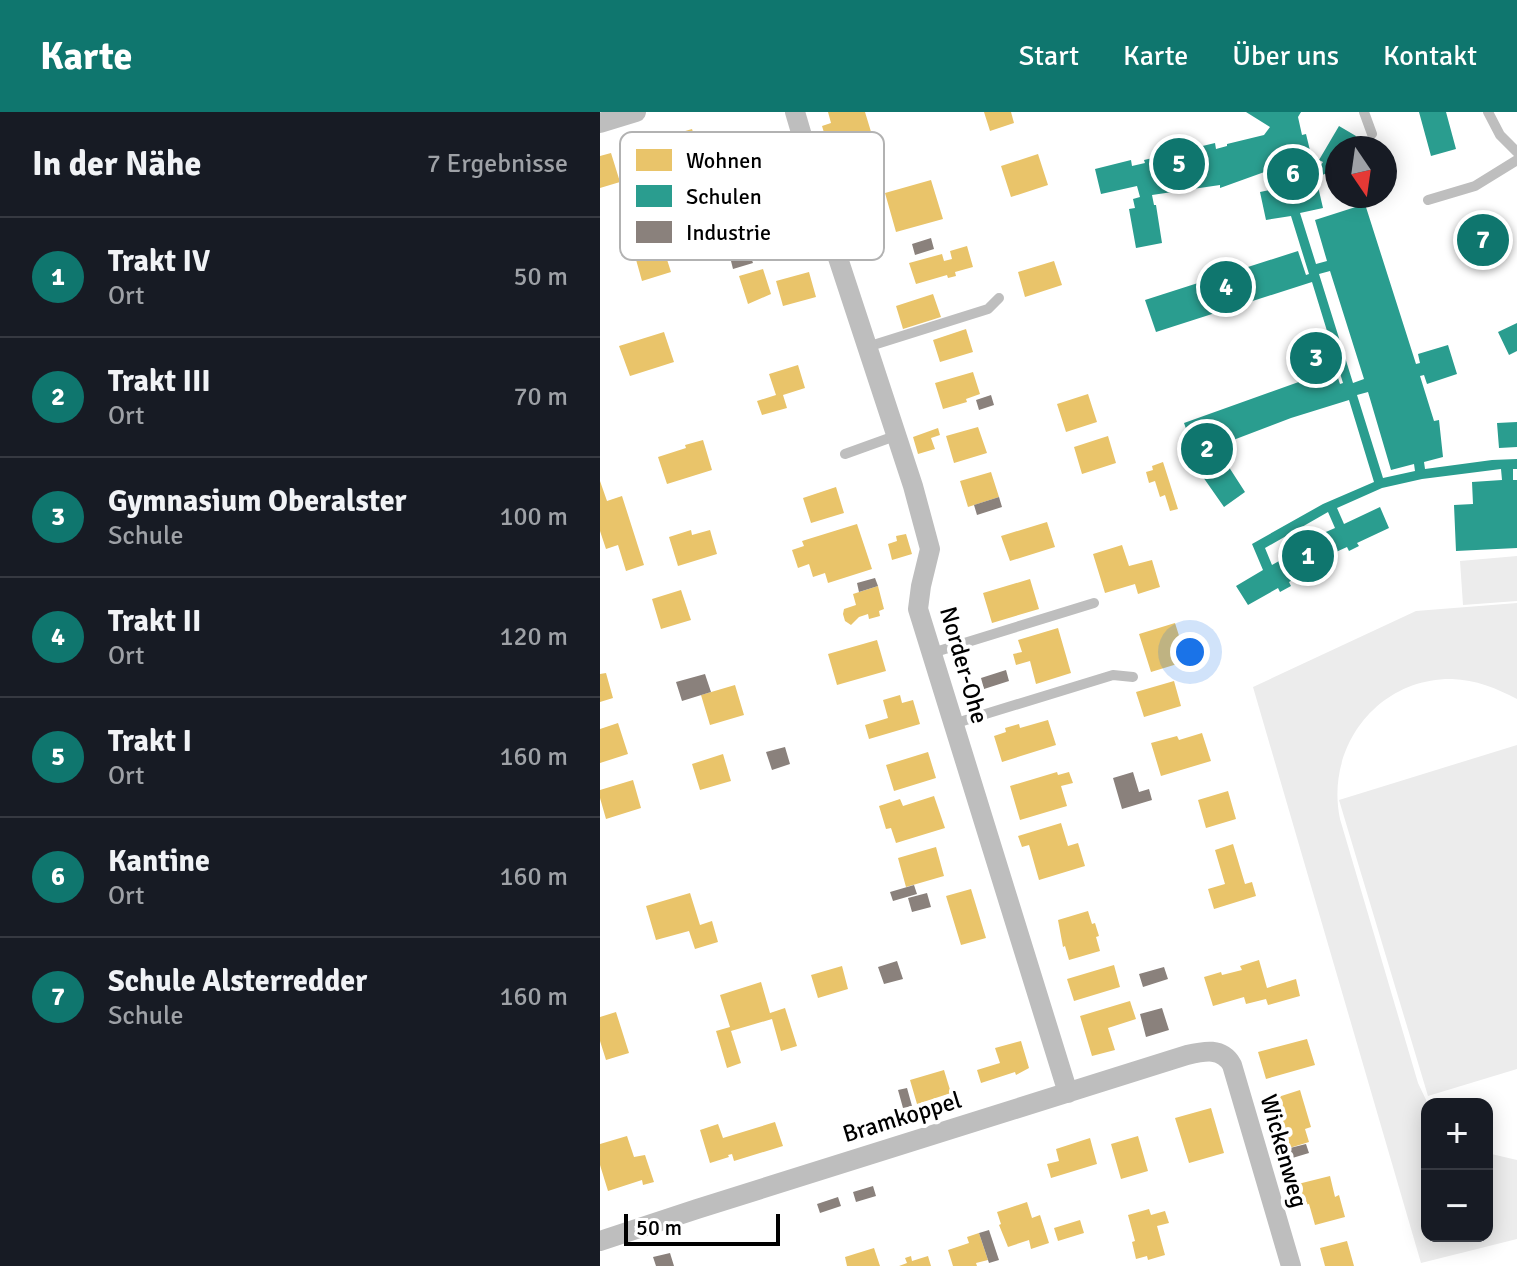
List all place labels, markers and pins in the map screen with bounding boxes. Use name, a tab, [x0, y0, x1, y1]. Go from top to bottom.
pin: 5	[1153, 134, 1205, 194]
pin: 6	[1267, 144, 1319, 204]
pin: 7	[1457, 210, 1509, 270]
pin: 4	[1200, 257, 1252, 317]
pin: 3	[1290, 328, 1342, 388]
pin: 2	[1181, 419, 1233, 479]
pin: 1	[1282, 526, 1334, 586]

